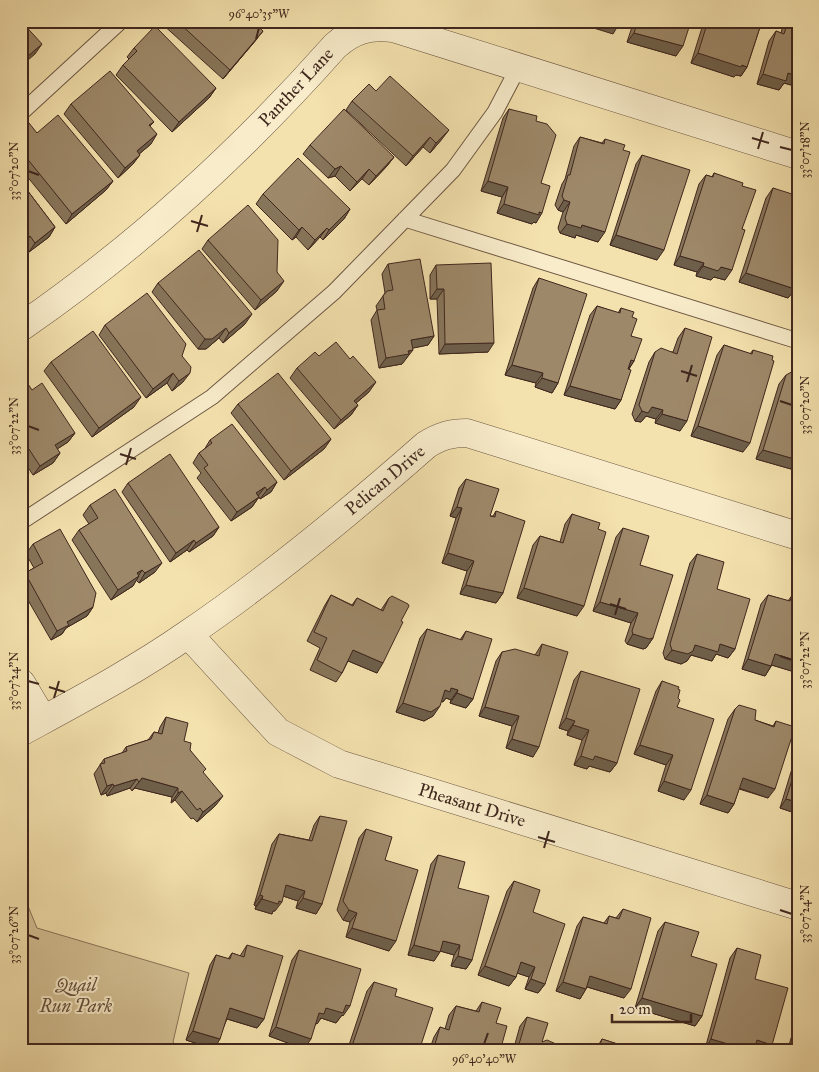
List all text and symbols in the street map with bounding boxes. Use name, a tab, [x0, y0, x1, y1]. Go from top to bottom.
text: 96°40'35"W	[229, 7, 290, 21]
street label: Panther Lane	[254, 43, 338, 131]
text: 33°07'18"N	[798, 121, 812, 179]
text: 33°07'20"N	[7, 142, 21, 201]
text: 33°07'20"N	[798, 376, 812, 435]
text: 33°07'22"N	[7, 397, 21, 455]
street label: Pelican Drive	[341, 440, 429, 520]
text: 33°07'22"N	[798, 631, 812, 689]
text: 33°07'24"N	[7, 652, 21, 710]
street label: Pheasant Drive	[416, 778, 528, 832]
text: 33°07'24"N	[798, 885, 812, 943]
text: 33°07'26"N	[7, 906, 21, 964]
park label: Quail Run Park	[39, 974, 112, 1017]
scale bar	[612, 992, 690, 1024]
text: 20 m	[619, 1000, 651, 1018]
text: 96°40'40"W	[452, 1052, 517, 1066]

